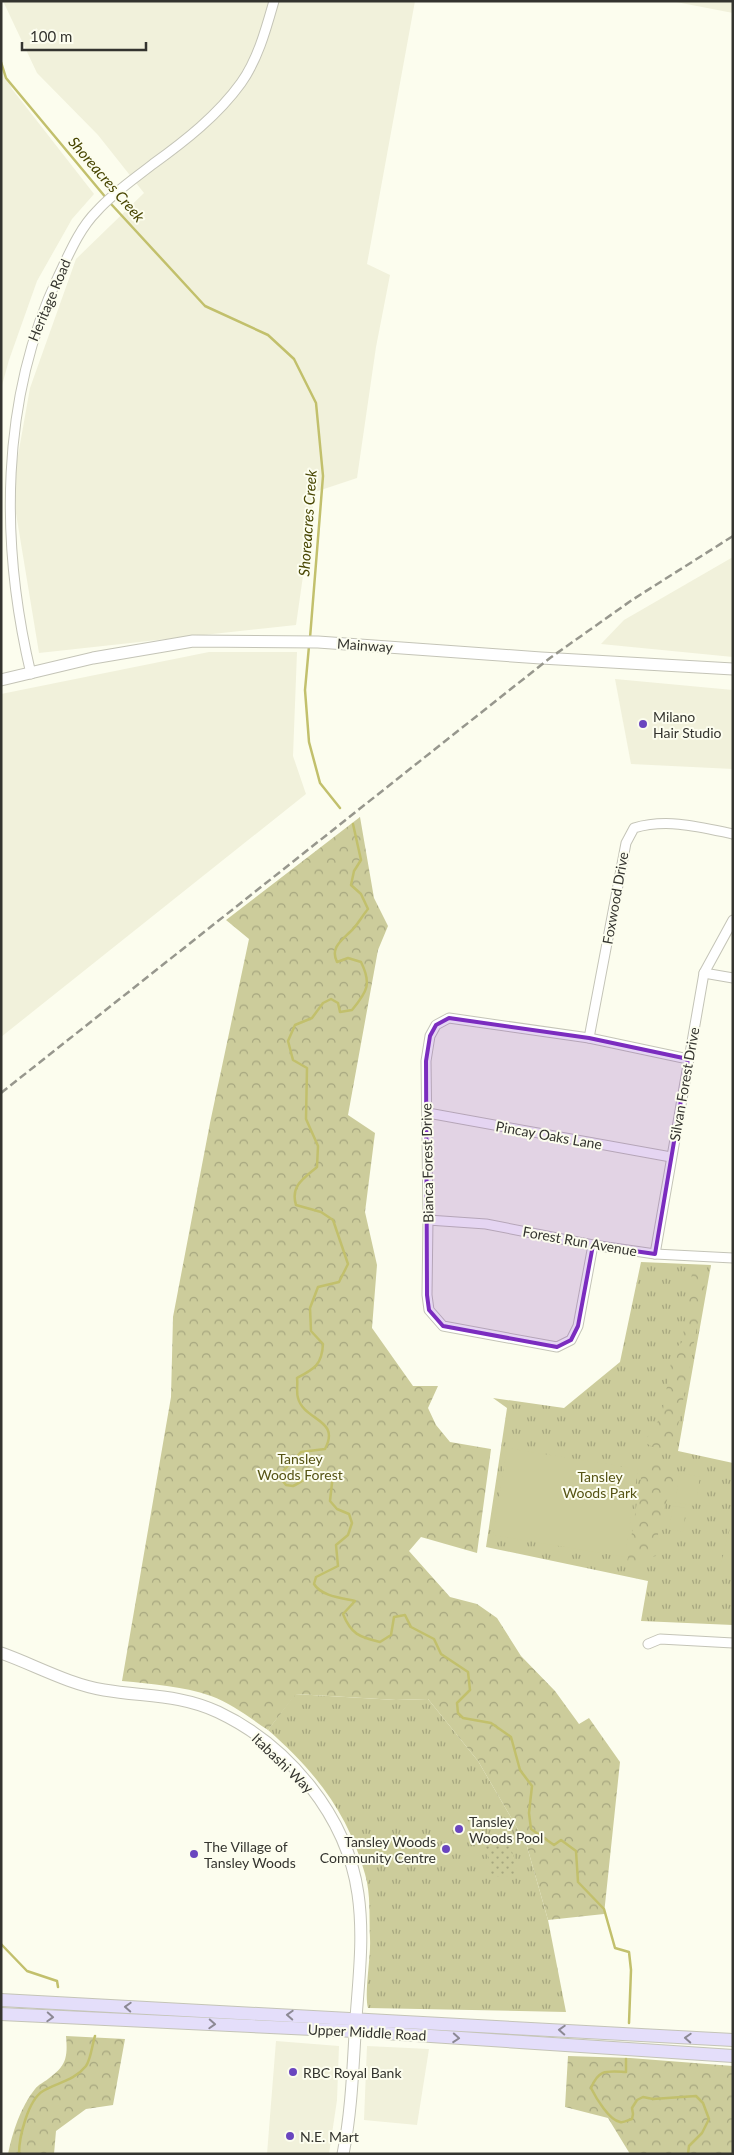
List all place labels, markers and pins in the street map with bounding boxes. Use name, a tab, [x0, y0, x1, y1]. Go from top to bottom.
place label: Milano Hair Studio	[653, 708, 721, 741]
marker: Milano Hair Studio	[637, 718, 649, 730]
place label: Tansley Woods Pool	[469, 1813, 543, 1846]
marker: Tansley Woods Pool	[453, 1823, 465, 1835]
place label: Tansley Woods Community Centre	[320, 1833, 436, 1866]
place label: The Village of Tansley Woods	[204, 1838, 296, 1871]
marker: Tansley Woods Community Centre	[440, 1843, 452, 1855]
marker: The Village of Tansley Woods	[188, 1848, 200, 1860]
place label: RBC Royal Bank	[303, 2064, 402, 2081]
marker: RBC Royal Bank	[287, 2066, 299, 2078]
place label: N.E. Mart	[300, 2128, 359, 2145]
marker: N.E. Mart	[284, 2130, 296, 2142]

